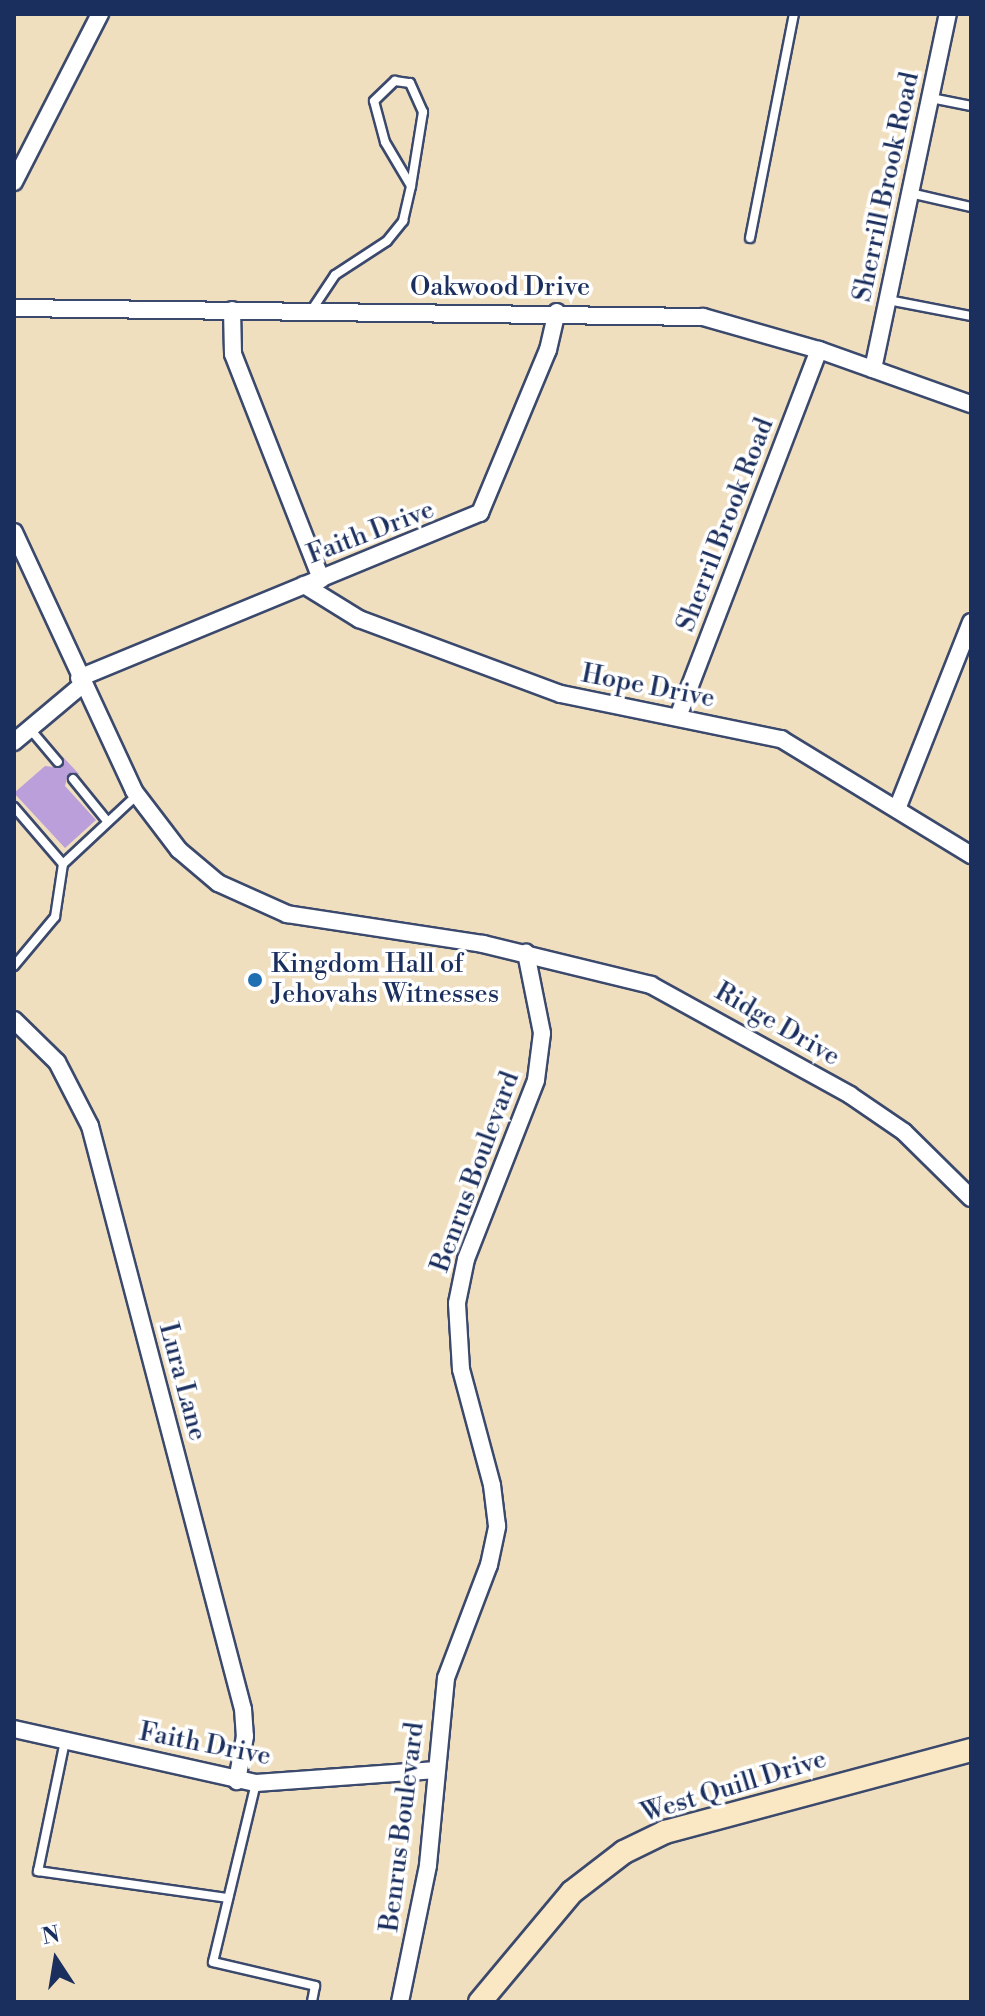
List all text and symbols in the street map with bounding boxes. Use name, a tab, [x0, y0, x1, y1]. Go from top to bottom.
street label: Sherrill Brook Road	[847, 69, 927, 305]
street label: Oakwood Drive	[410, 272, 590, 304]
street label: Sherril Brook Road	[671, 414, 781, 636]
street label: Faith Drive	[303, 495, 439, 571]
street label: Hope Drive	[579, 659, 717, 715]
place label: Kingdom Hall of Jehovahs Witnesses	[271, 949, 499, 1010]
marker: Kingdom Hall of Jehovahs Witnesses	[246, 971, 264, 989]
street label: Ridge Drive	[709, 977, 845, 1073]
street label: Benrus Boulevard	[425, 1068, 527, 1276]
street label: Lura Lane	[151, 1320, 213, 1444]
street label: Faith Drive	[137, 1717, 273, 1773]
street label: Benrus Boulevard	[375, 1721, 431, 1933]
street label: West Quill Drive	[638, 1744, 830, 1830]
north arrow	[16, 1920, 96, 2000]
text: N	[40, 1921, 62, 1951]

